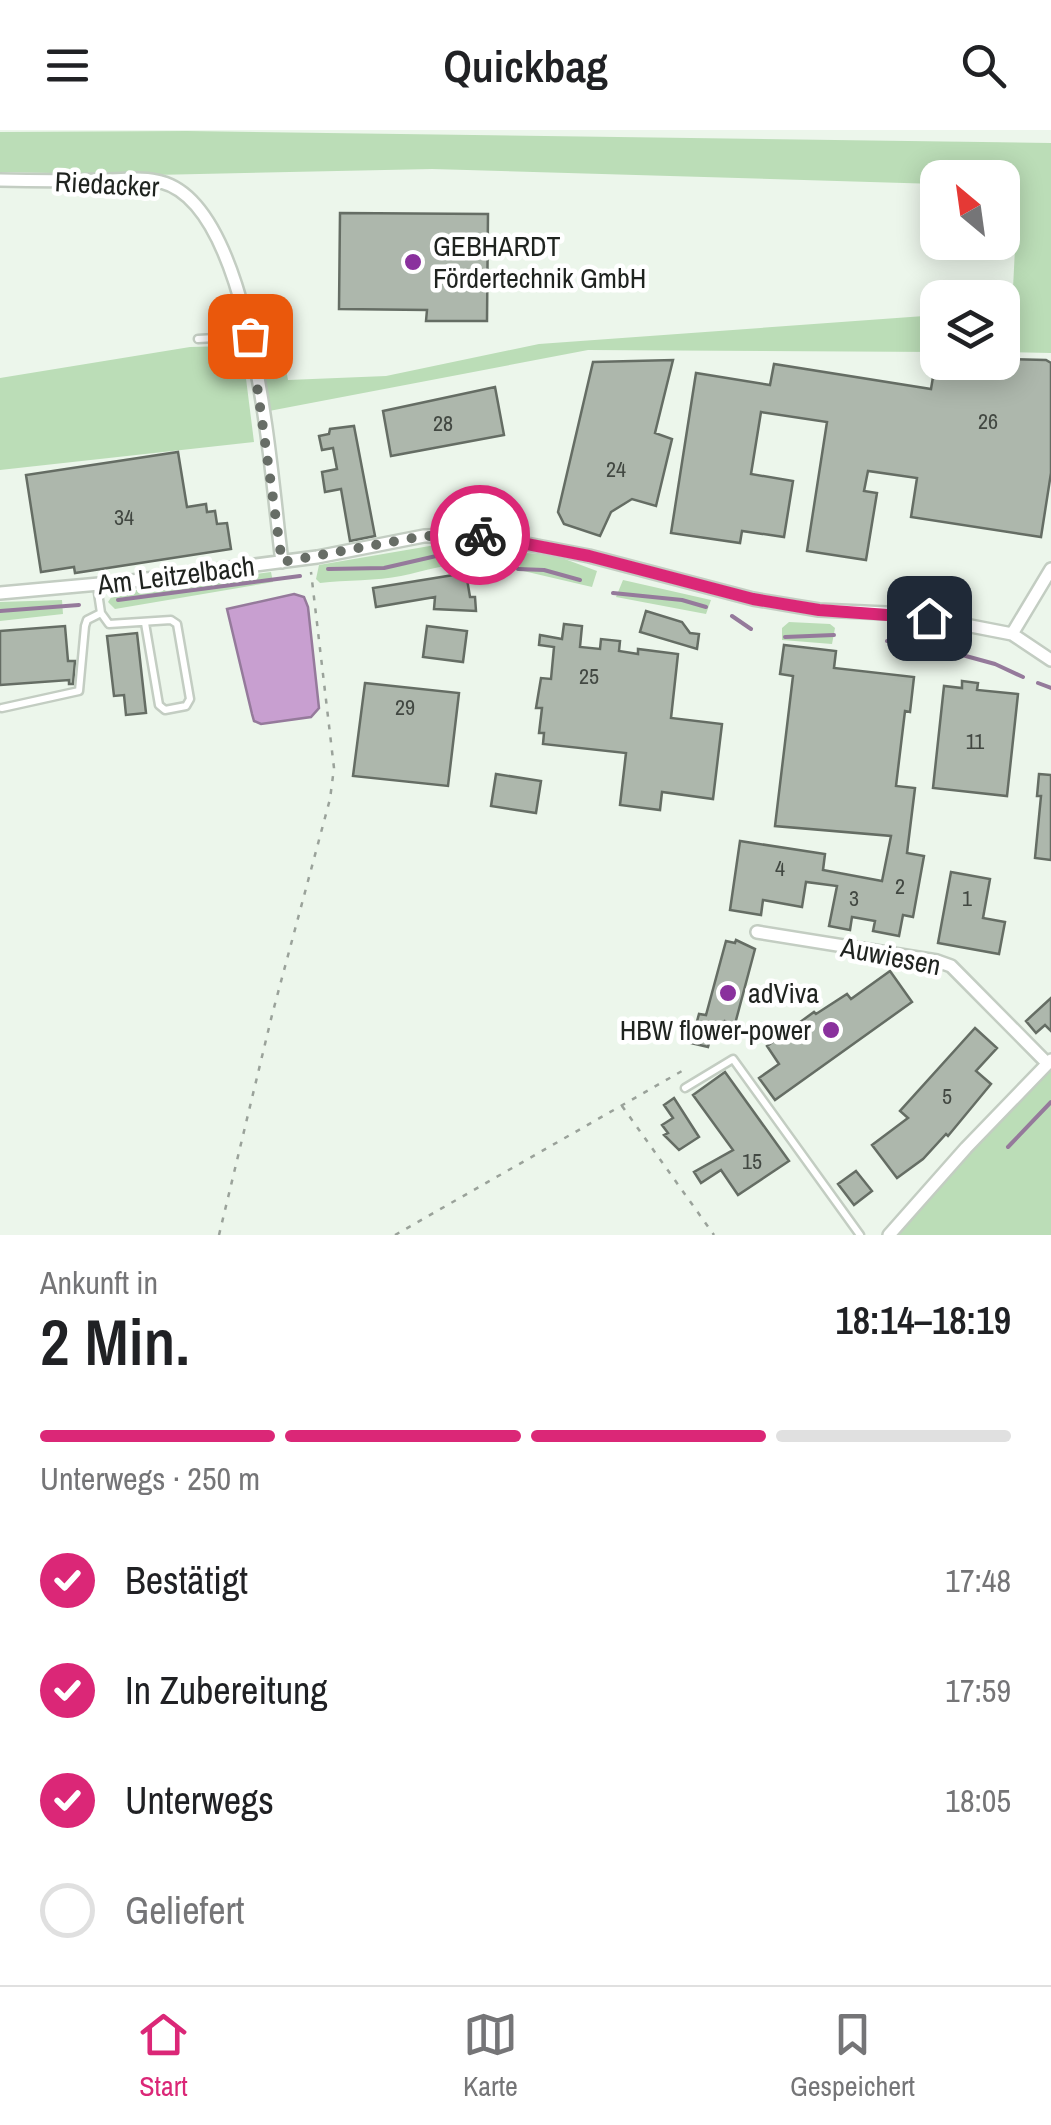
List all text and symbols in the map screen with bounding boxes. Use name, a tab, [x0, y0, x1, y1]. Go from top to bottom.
text: Quickbag	[443, 35, 608, 96]
icon: menu	[40, 38, 95, 93]
icon: search	[956, 38, 1011, 93]
north arrow	[920, 160, 1020, 260]
map controls	[920, 160, 1020, 380]
street label: Riedacker	[54, 162, 161, 206]
place label: GEBHARDT Fördertechnik GmbH	[433, 227, 646, 297]
marker: GEBHARDT Fördertechnik GmbH	[402, 251, 424, 273]
button: layers	[920, 280, 1020, 380]
pin	[208, 294, 293, 379]
icon: bag	[223, 309, 278, 364]
house number: 26	[978, 406, 998, 436]
house number: 28	[433, 408, 453, 438]
house number: 24	[606, 454, 626, 484]
courier	[430, 485, 530, 585]
house number: 34	[114, 502, 134, 532]
icon: bike	[453, 508, 508, 563]
street label: Am Leitzelbach	[94, 546, 257, 604]
pin	[887, 576, 972, 661]
icon: home	[902, 591, 957, 646]
house number: 25	[579, 661, 599, 691]
house number: 29	[395, 692, 415, 722]
house number: 11	[966, 726, 984, 756]
house number: 4	[775, 853, 785, 883]
house number: 2	[895, 871, 905, 901]
house number: 3	[849, 883, 859, 913]
house number: 1	[962, 883, 972, 913]
street label: Auwiesen	[837, 928, 944, 984]
place label: adViva	[748, 974, 819, 1012]
marker: adViva	[717, 982, 739, 1004]
place label: HBW flower-power	[620, 1011, 811, 1049]
marker: HBW flower-power	[820, 1019, 842, 1041]
house number: 5	[942, 1081, 952, 1111]
house number: 15	[742, 1146, 762, 1176]
text: Ankunft in	[40, 1261, 158, 1304]
text: 18:14–18:19	[835, 1295, 1011, 1346]
text: 2 Min.	[40, 1298, 190, 1385]
text: Unterwegs · 250 m	[40, 1457, 260, 1500]
icon: check	[40, 1553, 95, 1608]
text: Bestätigt	[125, 1555, 248, 1606]
text: 17:48	[945, 1559, 1011, 1602]
icon: check	[40, 1663, 95, 1718]
text: In Zubereitung	[125, 1665, 328, 1716]
text: 17:59	[945, 1669, 1011, 1712]
icon: check	[40, 1773, 95, 1828]
text: Unterwegs	[125, 1775, 274, 1826]
text: 18:05	[945, 1779, 1011, 1822]
text: Geliefert	[125, 1885, 245, 1936]
tab: Start	[136, 2007, 191, 2105]
tab: Karte	[463, 2007, 518, 2105]
tab: Gespeichert	[790, 2007, 915, 2105]

